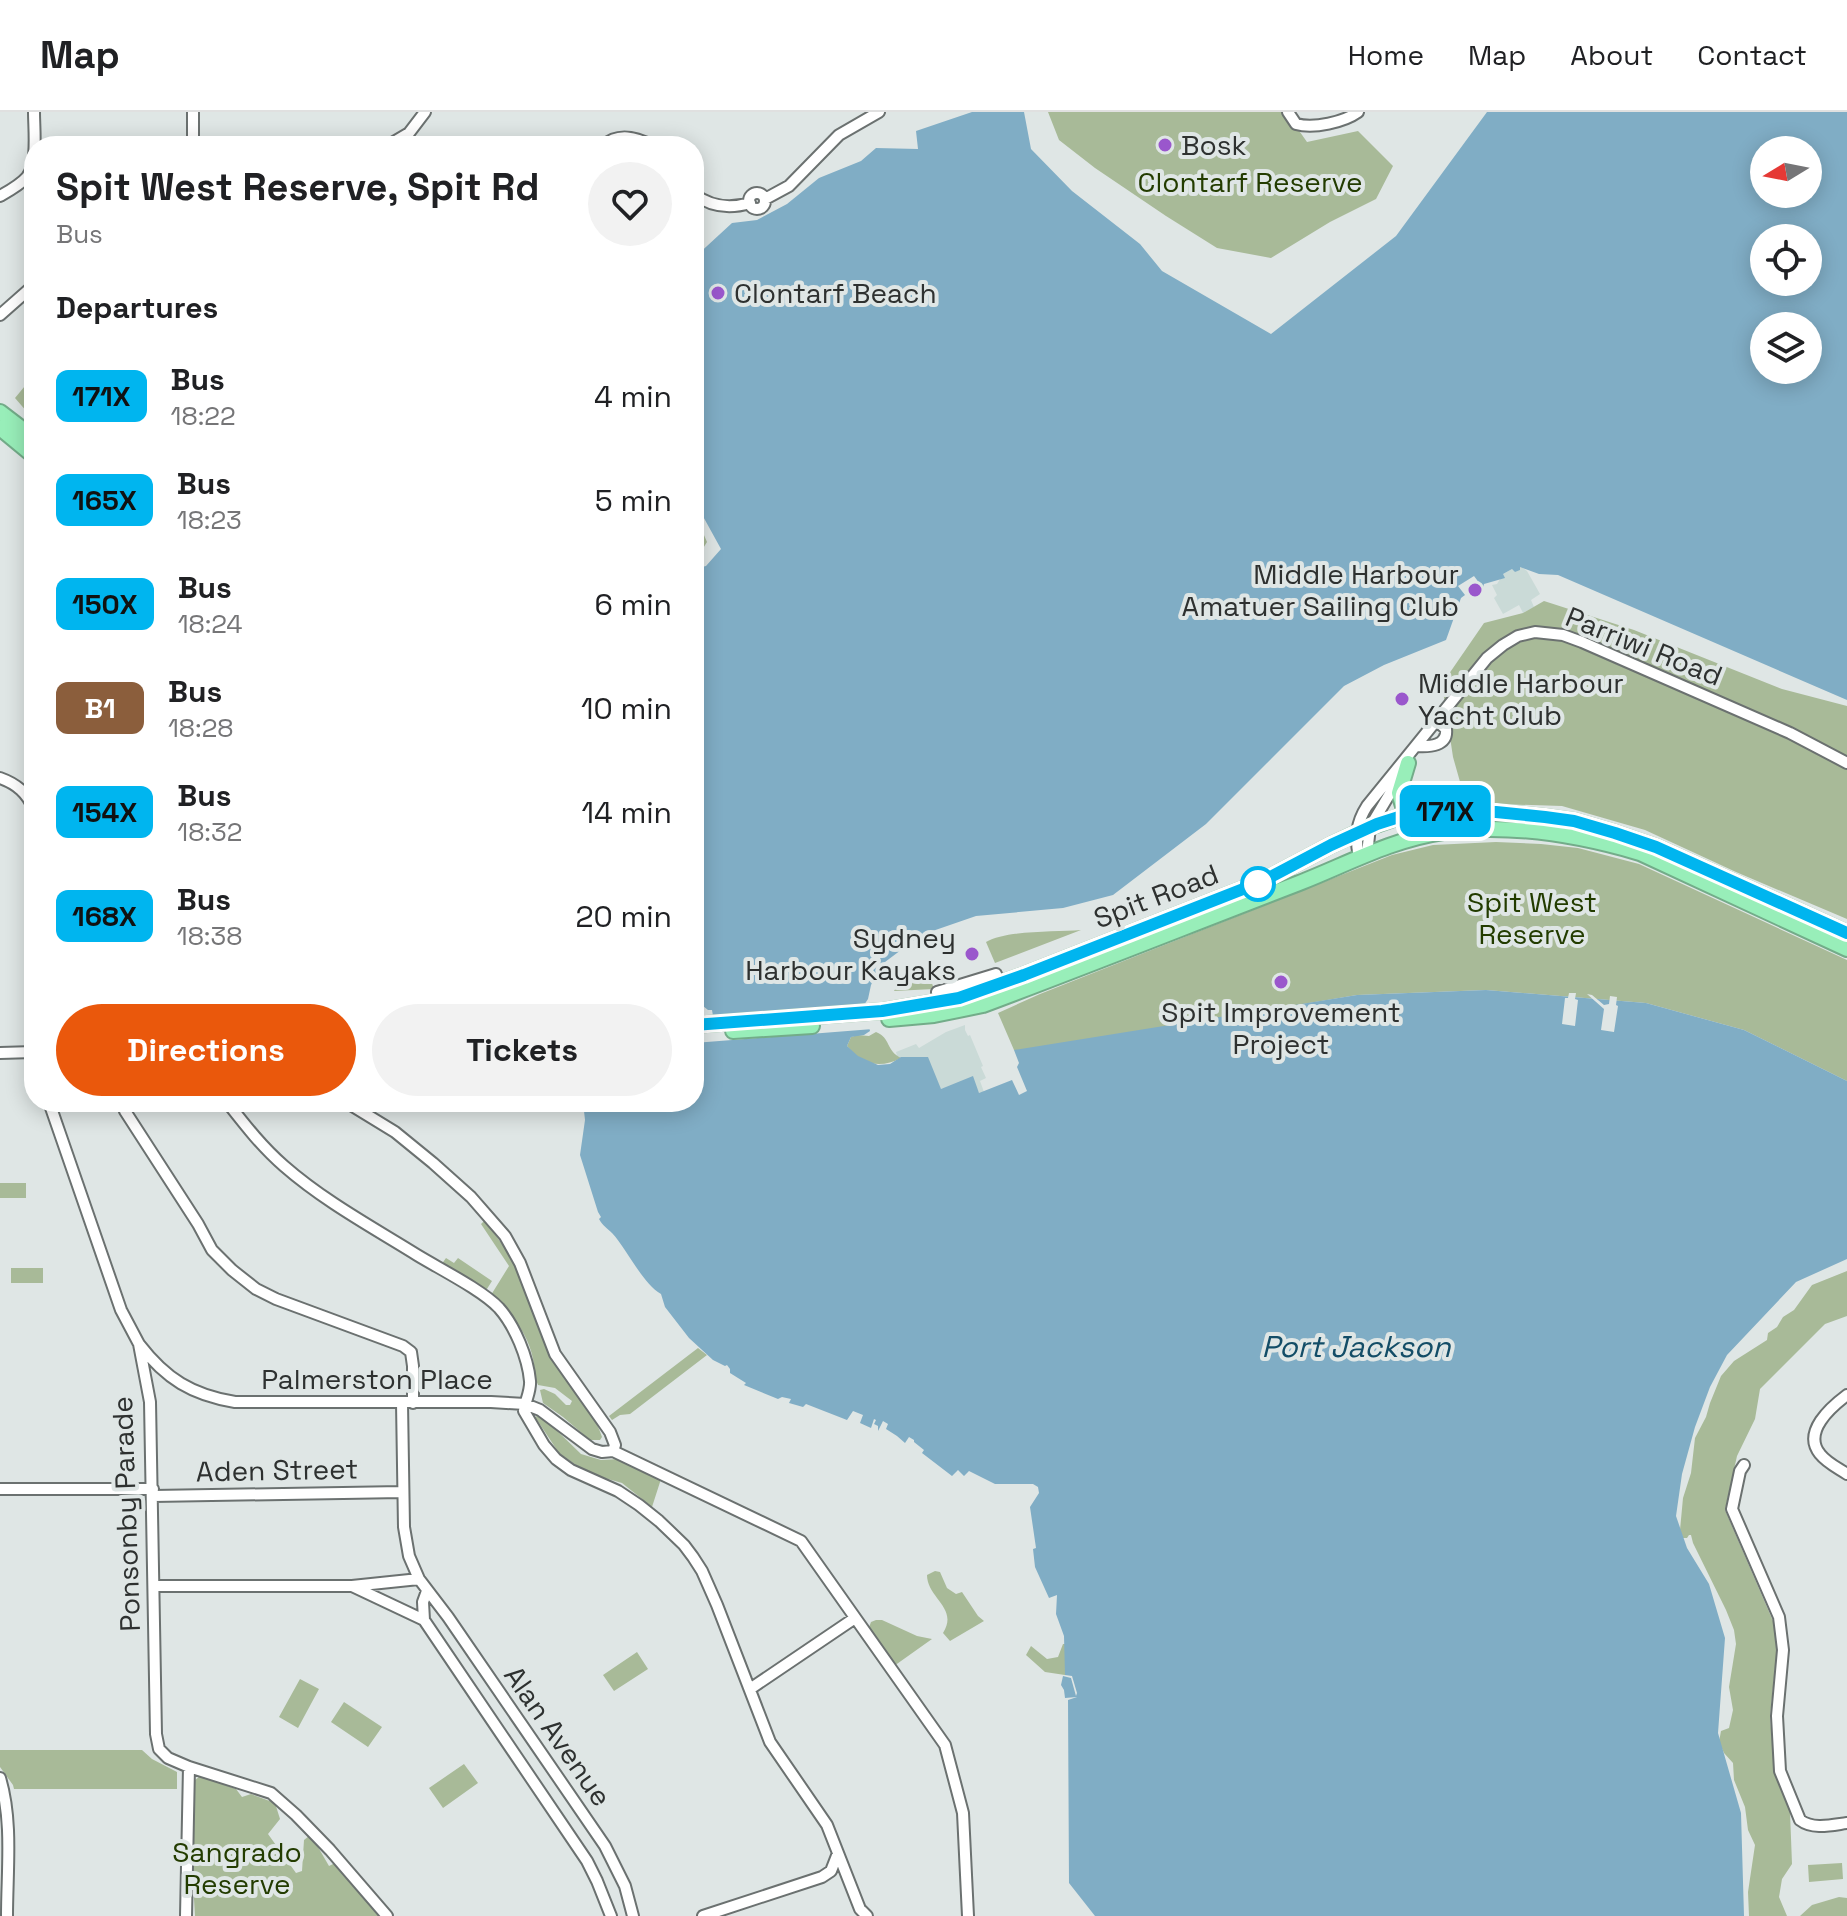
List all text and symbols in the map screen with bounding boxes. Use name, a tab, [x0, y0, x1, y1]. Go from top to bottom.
text: Map	[40, 31, 120, 79]
text: Home	[1348, 37, 1424, 73]
text: Map	[1468, 37, 1526, 73]
text: About	[1570, 37, 1653, 73]
text: Contact	[1697, 37, 1807, 73]
place label: Bosk	[1181, 127, 1247, 163]
marker: Bosk	[1156, 136, 1174, 154]
north arrow	[1750, 136, 1822, 208]
map controls	[1750, 136, 1822, 384]
button: heart	[588, 162, 672, 246]
text: Spit West Reserve, Spit Rd	[56, 163, 540, 211]
park label: Clontarf Reserve	[1137, 164, 1363, 200]
text: Bus	[56, 217, 103, 251]
button: locate	[1750, 224, 1822, 296]
place label: Clontarf Beach	[734, 275, 937, 311]
marker: Clontarf Beach	[709, 284, 727, 302]
text: Departures	[56, 288, 218, 327]
button: layers	[1750, 312, 1822, 384]
text: Bus	[171, 360, 225, 399]
text: 4 min	[594, 377, 672, 416]
text: 171X	[72, 378, 131, 414]
text: 18:22	[171, 399, 236, 433]
text: Bus	[177, 464, 231, 503]
text: 5 min	[595, 481, 672, 520]
text: 165X	[72, 482, 137, 518]
text: 18:23	[177, 503, 242, 537]
place label: Middle Harbour Amatuer Sailing Club	[1182, 556, 1459, 624]
text: Bus	[178, 568, 232, 607]
marker: Middle Harbour Amatuer Sailing Club	[1466, 581, 1484, 599]
text: 6 min	[594, 585, 672, 624]
text: 150X	[72, 586, 138, 622]
street label: Parriwi Road	[1560, 598, 1728, 694]
text: 18:24	[178, 607, 242, 641]
place label: Middle Harbour Yacht Club	[1418, 665, 1624, 733]
text: Bus	[168, 672, 222, 711]
text: 10 min	[581, 689, 672, 728]
text: B1	[84, 690, 116, 726]
marker: Middle Harbour Yacht Club	[1393, 690, 1411, 708]
text: 18:28	[168, 711, 234, 745]
text: Bus	[177, 776, 231, 815]
line badge: 171X	[1389, 785, 1501, 837]
text: 14 min	[581, 793, 672, 832]
text: 171X	[1416, 793, 1474, 829]
text: 154X	[72, 794, 137, 830]
text: 18:32	[177, 815, 242, 849]
street label: Spit Road	[1088, 856, 1224, 936]
unlabelled marker	[1241, 867, 1275, 901]
text: Bus	[177, 880, 231, 919]
park label: Spit West Reserve	[1467, 884, 1597, 952]
text: 20 min	[575, 897, 672, 936]
text: 168X	[72, 898, 137, 934]
text: 18:38	[177, 919, 242, 953]
place label: Sydney Harbour Kayaks	[745, 920, 956, 988]
marker: Sydney Harbour Kayaks	[963, 945, 981, 963]
marker: Spit Improvement Project	[1272, 973, 1290, 991]
place label: Spit Improvement Project	[1161, 994, 1401, 1062]
button: Directions	[56, 1004, 356, 1096]
button: Tickets	[372, 1004, 672, 1096]
water label: Port Jackson	[1261, 1327, 1451, 1366]
street label: Palmerston Place	[261, 1361, 493, 1397]
street label: Ponsonby Parade	[104, 1396, 148, 1632]
street label: Aden Street	[196, 1451, 358, 1489]
street label: Alan Avenue	[496, 1659, 620, 1813]
park label: Sangrado Reserve	[172, 1834, 302, 1902]

